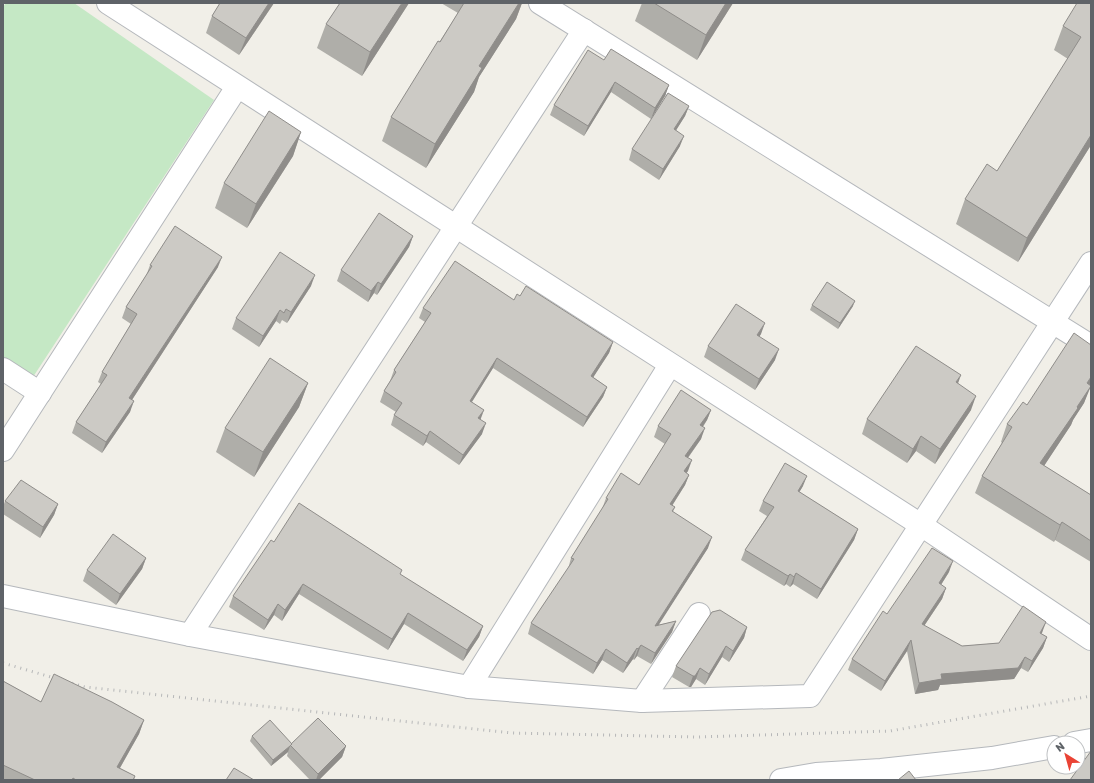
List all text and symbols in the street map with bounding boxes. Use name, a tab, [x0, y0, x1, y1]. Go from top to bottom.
north arrow	[1046, 735, 1086, 775]
text: N	[1053, 740, 1067, 755]

